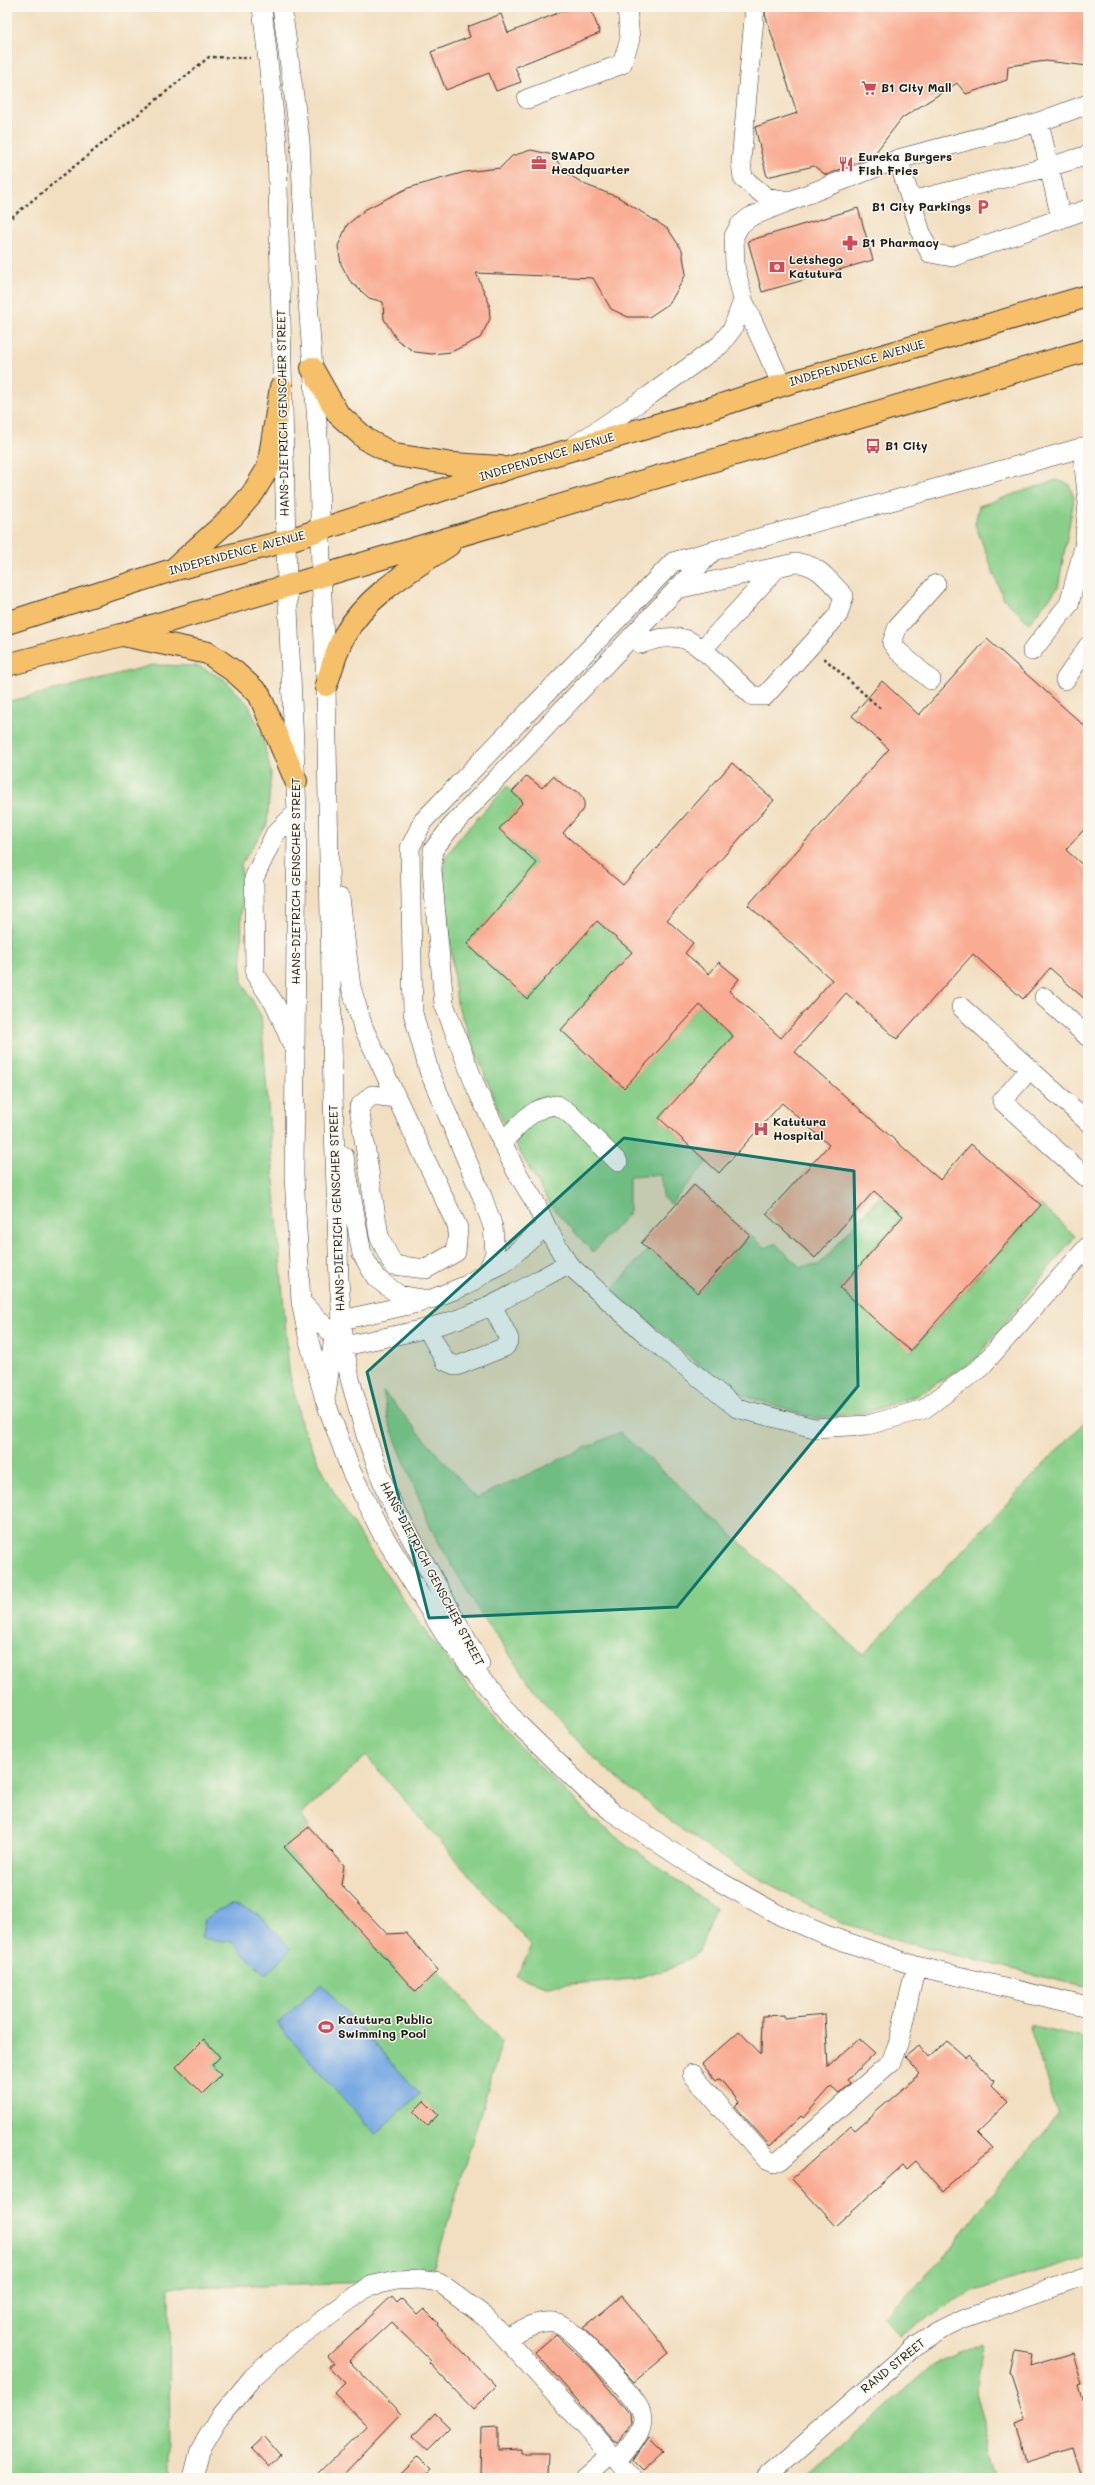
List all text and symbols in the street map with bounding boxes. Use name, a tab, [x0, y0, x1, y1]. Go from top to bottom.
supermarket icon: B1 City Mall	[860, 79, 878, 97]
place label: B1 City Mall	[881, 79, 951, 95]
place label: SWAPO Headquarter	[551, 147, 630, 177]
place label: Eureka Burgers Fish Fries	[858, 148, 952, 178]
office icon: SWAPO Headquarter	[530, 154, 548, 172]
restaurant icon: Eureka Burgers Fish Fries	[837, 155, 855, 173]
place label: B1 City Parkings	[872, 198, 971, 214]
parking icon: B1 City Parkings	[974, 198, 992, 216]
pharmacy icon: B1 Pharmacy	[841, 234, 859, 252]
place label: B1 Pharmacy	[862, 234, 940, 250]
place label: Letshego Katutura	[789, 251, 843, 281]
bank icon: Letshego Katutura	[768, 258, 786, 276]
street label: HANS-DIETRICH GENSCHER STREET	[272, 309, 292, 517]
street label: INDEPENDENCE AVENUE	[787, 335, 927, 389]
street label: INDEPENDENCE AVENUE	[477, 428, 616, 484]
bus stop icon: B1 City	[864, 437, 882, 455]
place label: B1 City	[885, 437, 928, 453]
street label: INDEPENDENCE AVENUE	[167, 526, 307, 578]
street label: HANS-DIETRICH GENSCHER STREET	[287, 777, 303, 985]
street label: HANS-DIETRICH GENSCHER STREET	[324, 1104, 348, 1312]
place label: Katutura Hospital	[773, 1113, 826, 1143]
hospital icon: Katutura Hospital	[752, 1120, 770, 1138]
street label: HANS-DIETRICH GENSCHER STREET	[377, 1478, 489, 1669]
place label: Katutura Public Swimming Pool	[338, 2011, 433, 2041]
sports icon: Katutura Public Swimming Pool	[317, 2018, 335, 2036]
street label: RAND STREET	[857, 2334, 928, 2396]

